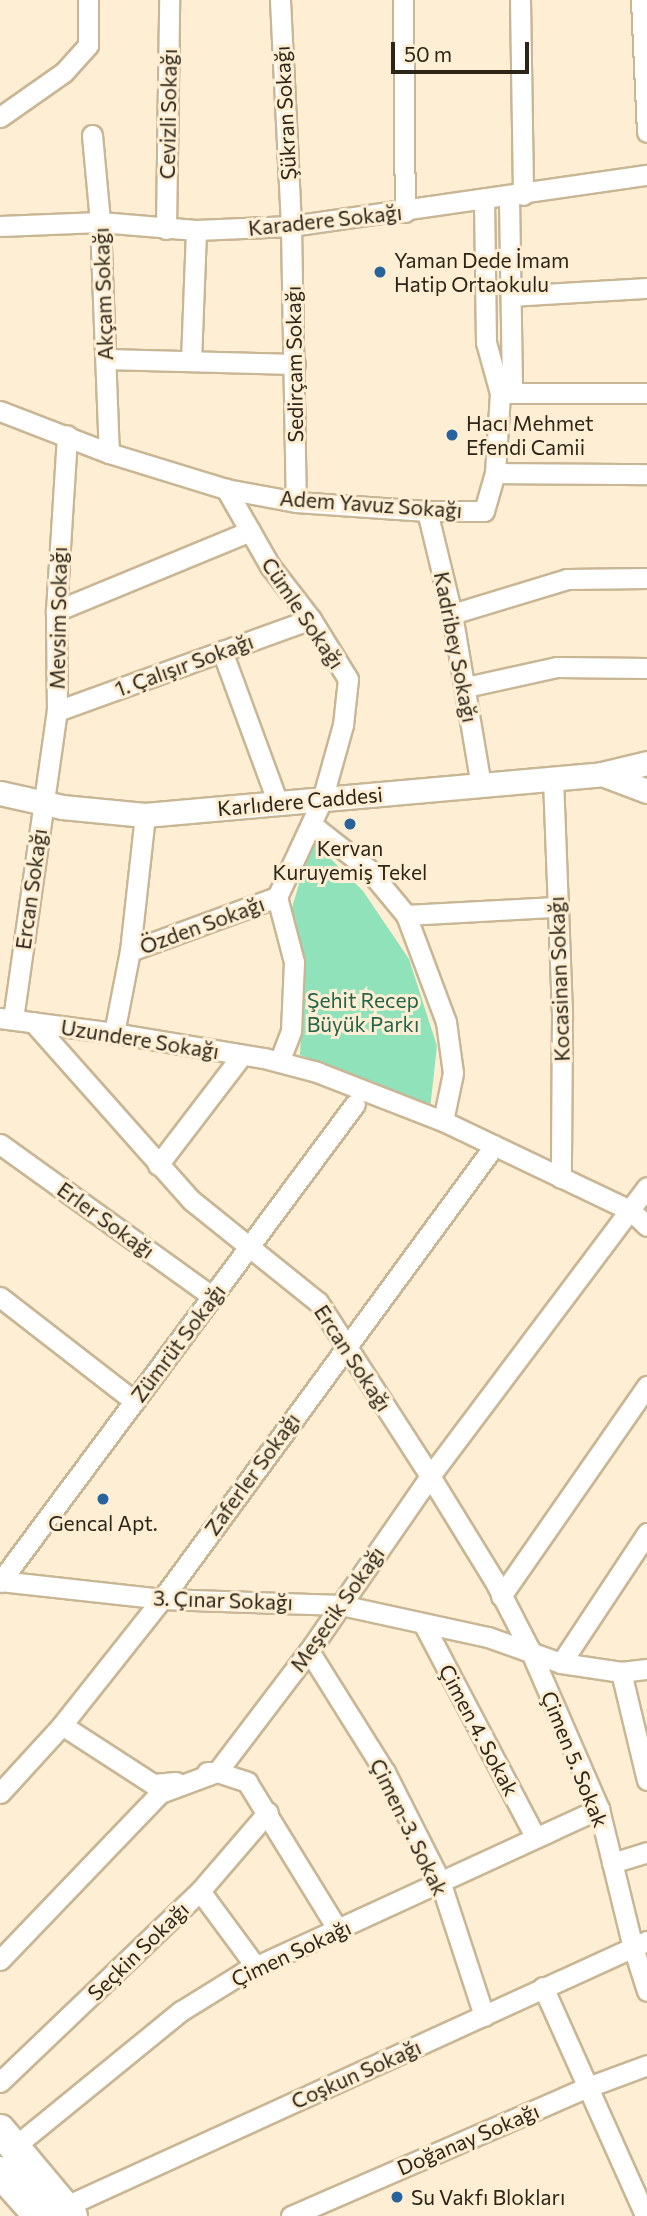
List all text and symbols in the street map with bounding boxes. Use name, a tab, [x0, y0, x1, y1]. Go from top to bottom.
scale bar	[395, 28, 533, 72]
text: 50 m	[404, 41, 452, 66]
street label: Şükran Sokağı	[269, 45, 301, 181]
street label: Cevizli Sokağı	[154, 49, 182, 179]
street label: Karadere Sokağı	[247, 199, 403, 241]
street label: Akçam Sokağı	[88, 227, 118, 361]
place label: Yaman Dede İmam Hatip Ortaokulu	[394, 247, 569, 297]
marker: Yaman Dede İmam Hatip Ortaokulu	[372, 264, 388, 280]
street label: Sedirçam Sokağı	[280, 285, 308, 443]
place label: Hacı Mehmet Efendi Camii	[466, 410, 594, 460]
marker: Hacı Mehmet Efendi Camii	[444, 427, 460, 443]
street label: Adem Yavuz Sokağı	[279, 485, 463, 523]
street label: Mevsim Sokağı	[44, 546, 72, 690]
street label: Cümle Sokağı	[257, 553, 349, 673]
street label: Kadribey Sokağı	[429, 569, 483, 725]
street label: 1. Çalışır Sokağı	[111, 628, 257, 702]
street label: Karlıdere Caddesi	[216, 781, 384, 821]
marker: Kervan Kuruyemiş Tekel	[342, 816, 358, 832]
street label: Ercan Sokağı	[10, 827, 52, 951]
place label: Kervan Kuruyemiş Tekel	[273, 835, 427, 885]
street label: Özden Sokağı	[136, 891, 268, 959]
street label: Kocasinan Sokağı	[544, 896, 574, 1062]
park label: Şehit Recep Büyük Parkı	[307, 987, 419, 1037]
street label: Uzundere Sokağı	[59, 1014, 221, 1064]
street label: Erler Sokağı	[53, 1176, 159, 1264]
street label: Zümrüt Sokağı	[126, 1279, 230, 1407]
street label: Ercan Sokağı	[309, 1300, 397, 1416]
street label: Zaferler Sokağı	[199, 1408, 305, 1540]
marker: Gencal Apt.	[95, 1491, 111, 1507]
place label: Gencal Apt.	[48, 1510, 158, 1536]
street label: Meşecik Sokağı	[285, 1542, 389, 1676]
street label: 3. Çınar Sokağı	[153, 1585, 293, 1615]
street label: Çimen 4. Sokak	[434, 1660, 524, 1800]
street label: Çimen 5. Sokak	[536, 1687, 614, 1831]
street label: Çimen-3. Sokak	[365, 1754, 453, 1900]
street label: Seçkin Sokağı	[82, 1897, 194, 2005]
street label: Çimen Sokağı	[227, 1914, 355, 1992]
street label: Coşkun Sokağı	[287, 2034, 425, 2114]
street label: Doğanay Sokağı	[393, 2098, 543, 2180]
place label: Su Vakfı Blokları	[411, 2184, 565, 2210]
marker: Su Vakfı Blokları	[389, 2189, 405, 2205]

